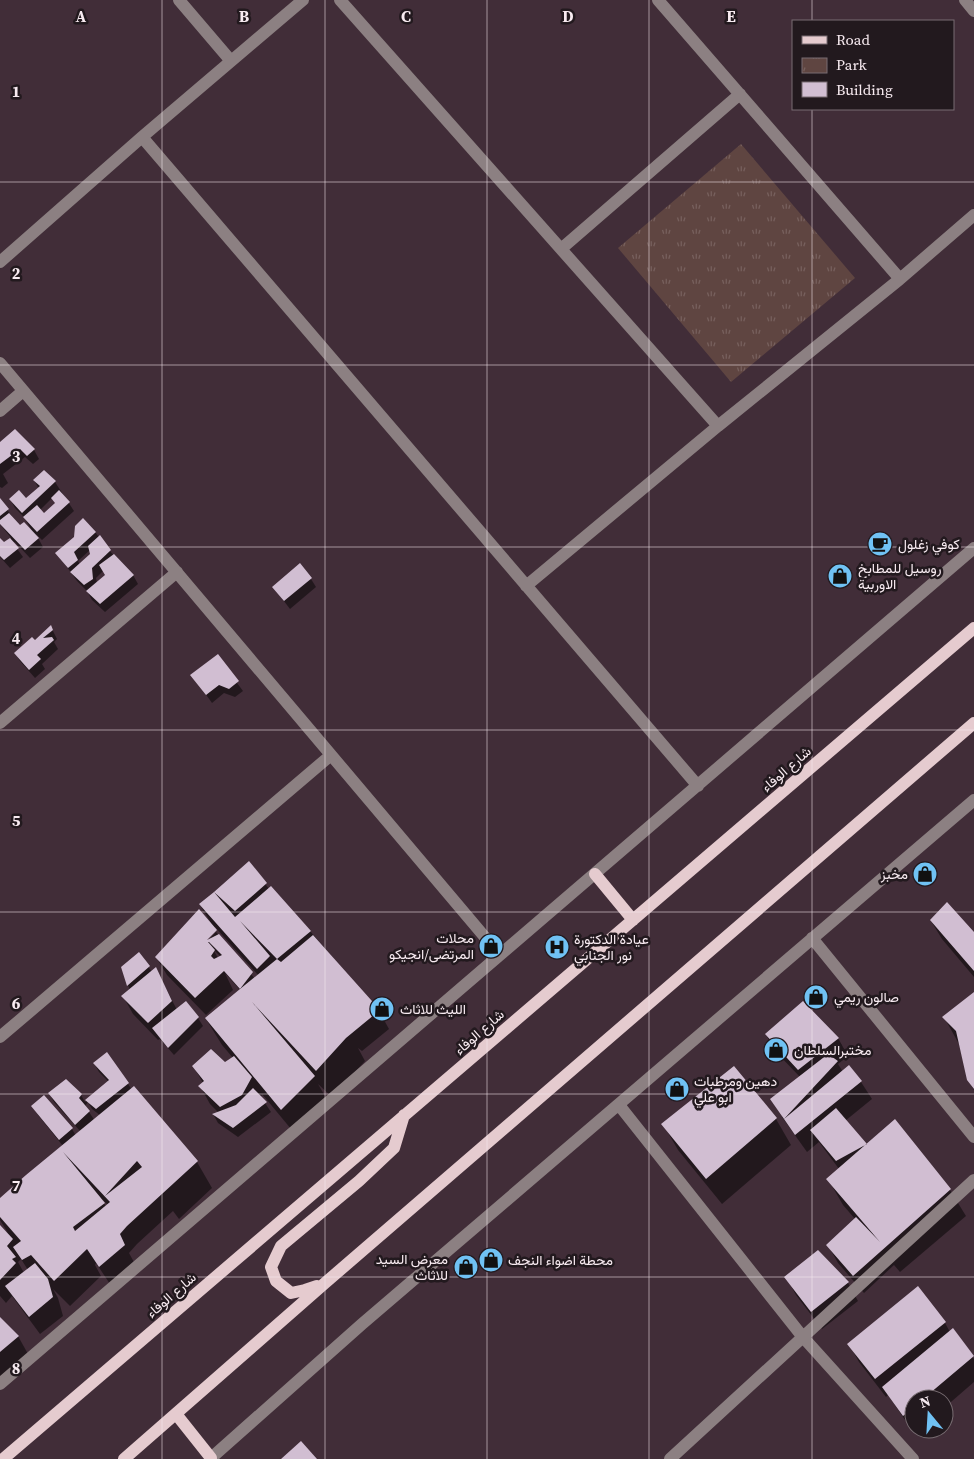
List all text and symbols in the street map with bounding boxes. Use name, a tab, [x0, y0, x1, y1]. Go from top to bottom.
text: A	[76, 5, 87, 27]
text: B	[239, 5, 250, 27]
text: C	[401, 5, 411, 27]
text: D	[562, 5, 574, 27]
text: E	[726, 5, 736, 27]
legend	[792, 20, 954, 110]
text: Road	[836, 29, 870, 50]
text: Park	[836, 54, 868, 75]
text: Building	[836, 79, 893, 100]
text: 1	[12, 80, 20, 102]
text: 2	[12, 262, 21, 284]
text: 3	[12, 445, 21, 467]
cafe icon: كوفي زغلول	[867, 531, 893, 557]
place label: كوفي زغلول	[898, 534, 960, 556]
place label: روسيل للمطابخ الاوربية	[858, 558, 942, 594]
shop icon: روسيل للمطابخ الاوربية	[827, 563, 853, 589]
text: 4	[12, 627, 21, 649]
street label: شارع الوفاء	[757, 742, 816, 797]
text: 5	[12, 809, 21, 831]
shop icon: مخبز	[912, 861, 938, 887]
place label: مخبز	[880, 864, 908, 884]
place label: محلات المرتضى/انجيكو	[389, 928, 474, 964]
place label: عيادة الدكتورة نور الجنابي	[574, 929, 649, 967]
shop icon: محلات المرتضى/انجيكو	[478, 933, 504, 959]
hospital icon: عيادة الدكتورة نور الجنابي	[544, 934, 570, 960]
shop icon: صالون ريمي	[803, 984, 829, 1010]
place label: صالون ريمي	[834, 987, 899, 1009]
text: 6	[12, 992, 21, 1014]
shop icon: الليث للاثاث	[369, 996, 395, 1022]
place label: الليث للاثاث	[400, 999, 466, 1019]
street label: شارع الوفاء	[450, 1005, 509, 1060]
shop icon: مختبرالسلطان	[763, 1037, 789, 1063]
place label: مختبرالسلطان	[794, 1040, 871, 1060]
place label: دهين ومرطبات ابو علي	[694, 1071, 778, 1109]
shop icon: دهين ومرطبات ابو علي	[664, 1076, 690, 1102]
text: 7	[12, 1174, 21, 1196]
shop icon: محطة اضواء النجف	[478, 1247, 504, 1273]
place label: معرض السيد للاثاث	[376, 1249, 448, 1285]
place label: محطة اضواء النجف	[508, 1250, 613, 1270]
shop icon: معرض السيد للاثاث	[453, 1254, 479, 1280]
street label: شارع الوفاء	[142, 1268, 201, 1323]
text: 8	[12, 1357, 20, 1379]
north arrow	[904, 1389, 954, 1439]
text: N	[917, 1391, 933, 1413]

